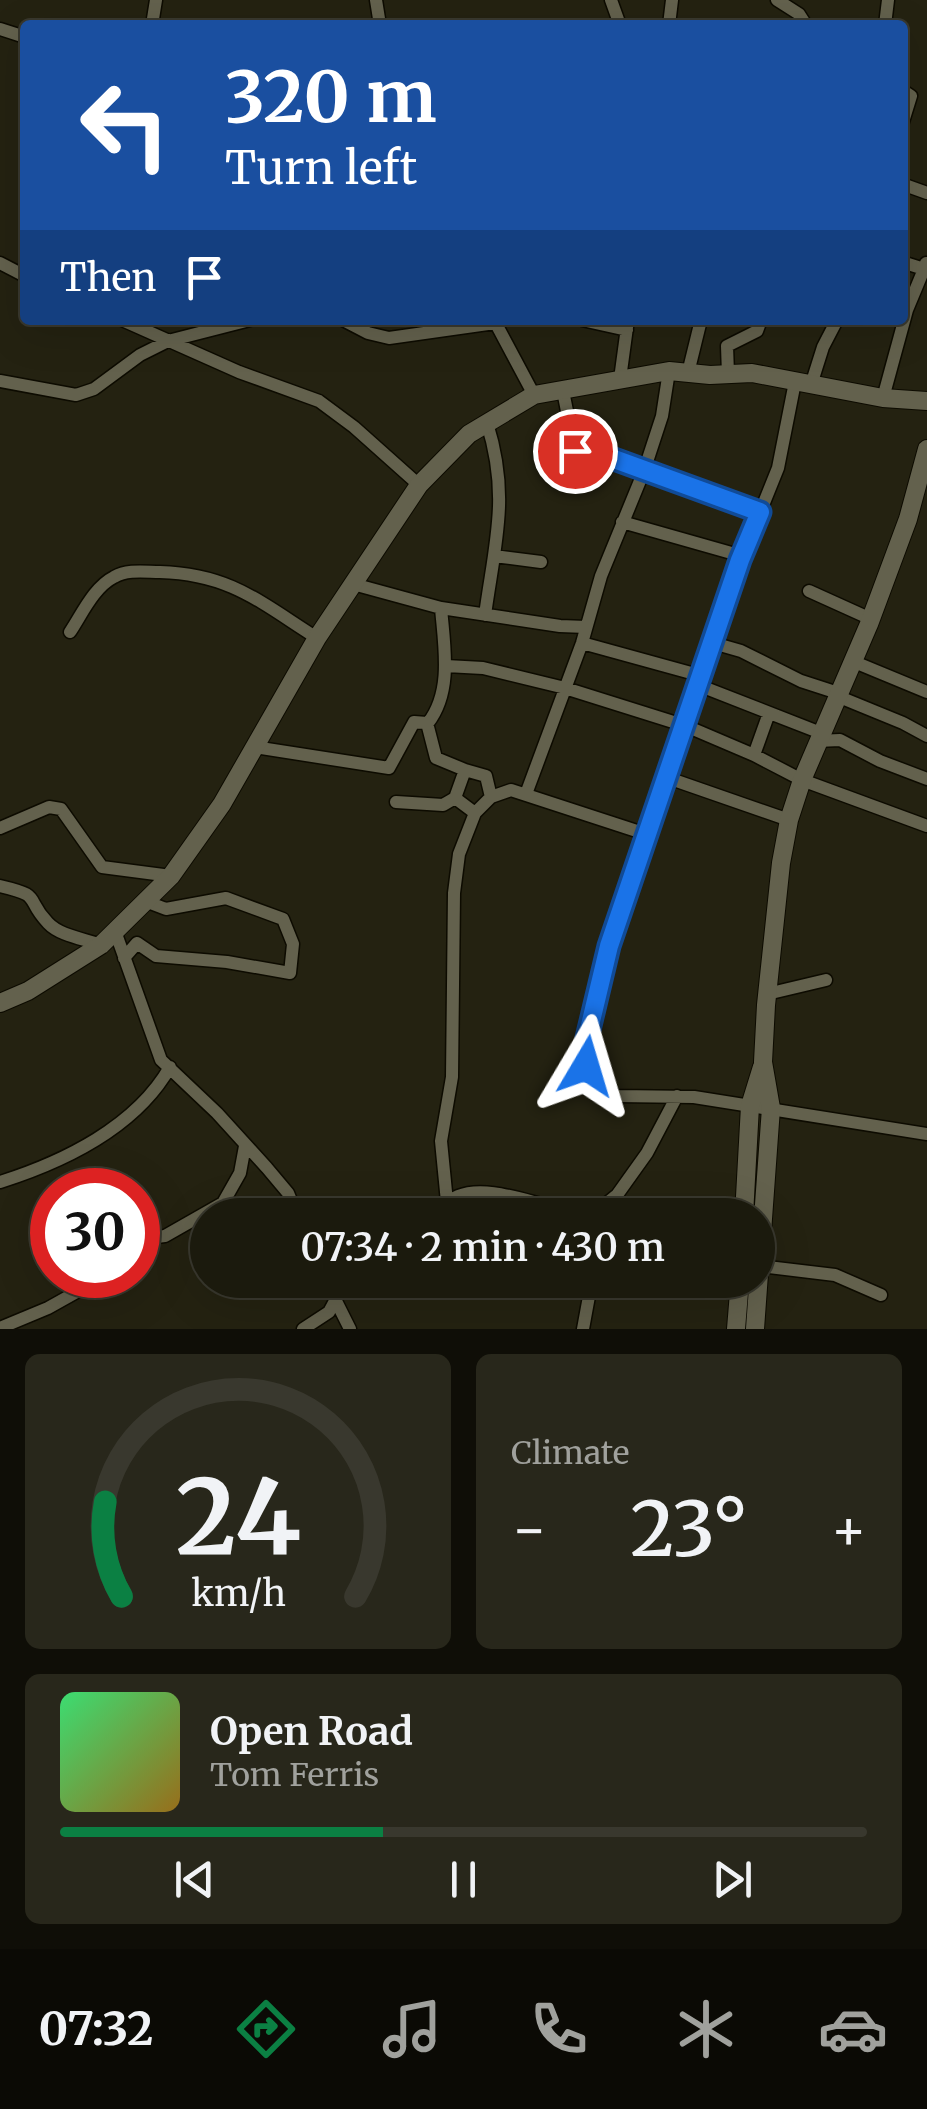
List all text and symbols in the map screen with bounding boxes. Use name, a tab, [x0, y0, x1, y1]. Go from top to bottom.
text: 320 m	[225, 53, 437, 141]
icon: left	[60, 60, 190, 190]
text: Turn left	[225, 140, 417, 196]
icon: arrive	[177, 250, 232, 305]
text: Then	[60, 254, 157, 301]
pin	[533, 409, 618, 494]
icon: arrive	[548, 424, 603, 479]
position arrow	[534, 1014, 638, 1118]
speed limit sign: 30	[30, 1168, 160, 1298]
text: 07:34 · 2 min · 430 m	[300, 1224, 665, 1271]
text: Climate	[511, 1433, 629, 1473]
text: 24	[175, 1452, 301, 1582]
text: 23°	[630, 1482, 748, 1576]
text: −	[511, 1495, 548, 1564]
text: +	[830, 1495, 867, 1564]
text: km/h	[191, 1571, 285, 1616]
text: Open Road	[210, 1708, 413, 1755]
text: Tom Ferris	[210, 1755, 379, 1795]
icon: previous	[167, 1852, 222, 1907]
icon: pause	[436, 1852, 491, 1907]
icon: next	[705, 1852, 760, 1907]
icon: directions	[231, 1994, 301, 2064]
icon: music	[377, 1994, 447, 2064]
icon: phone	[524, 1994, 594, 2064]
icon: climate	[671, 1994, 741, 2064]
icon: car	[818, 1994, 888, 2064]
text: 07:32	[38, 2001, 154, 2057]

